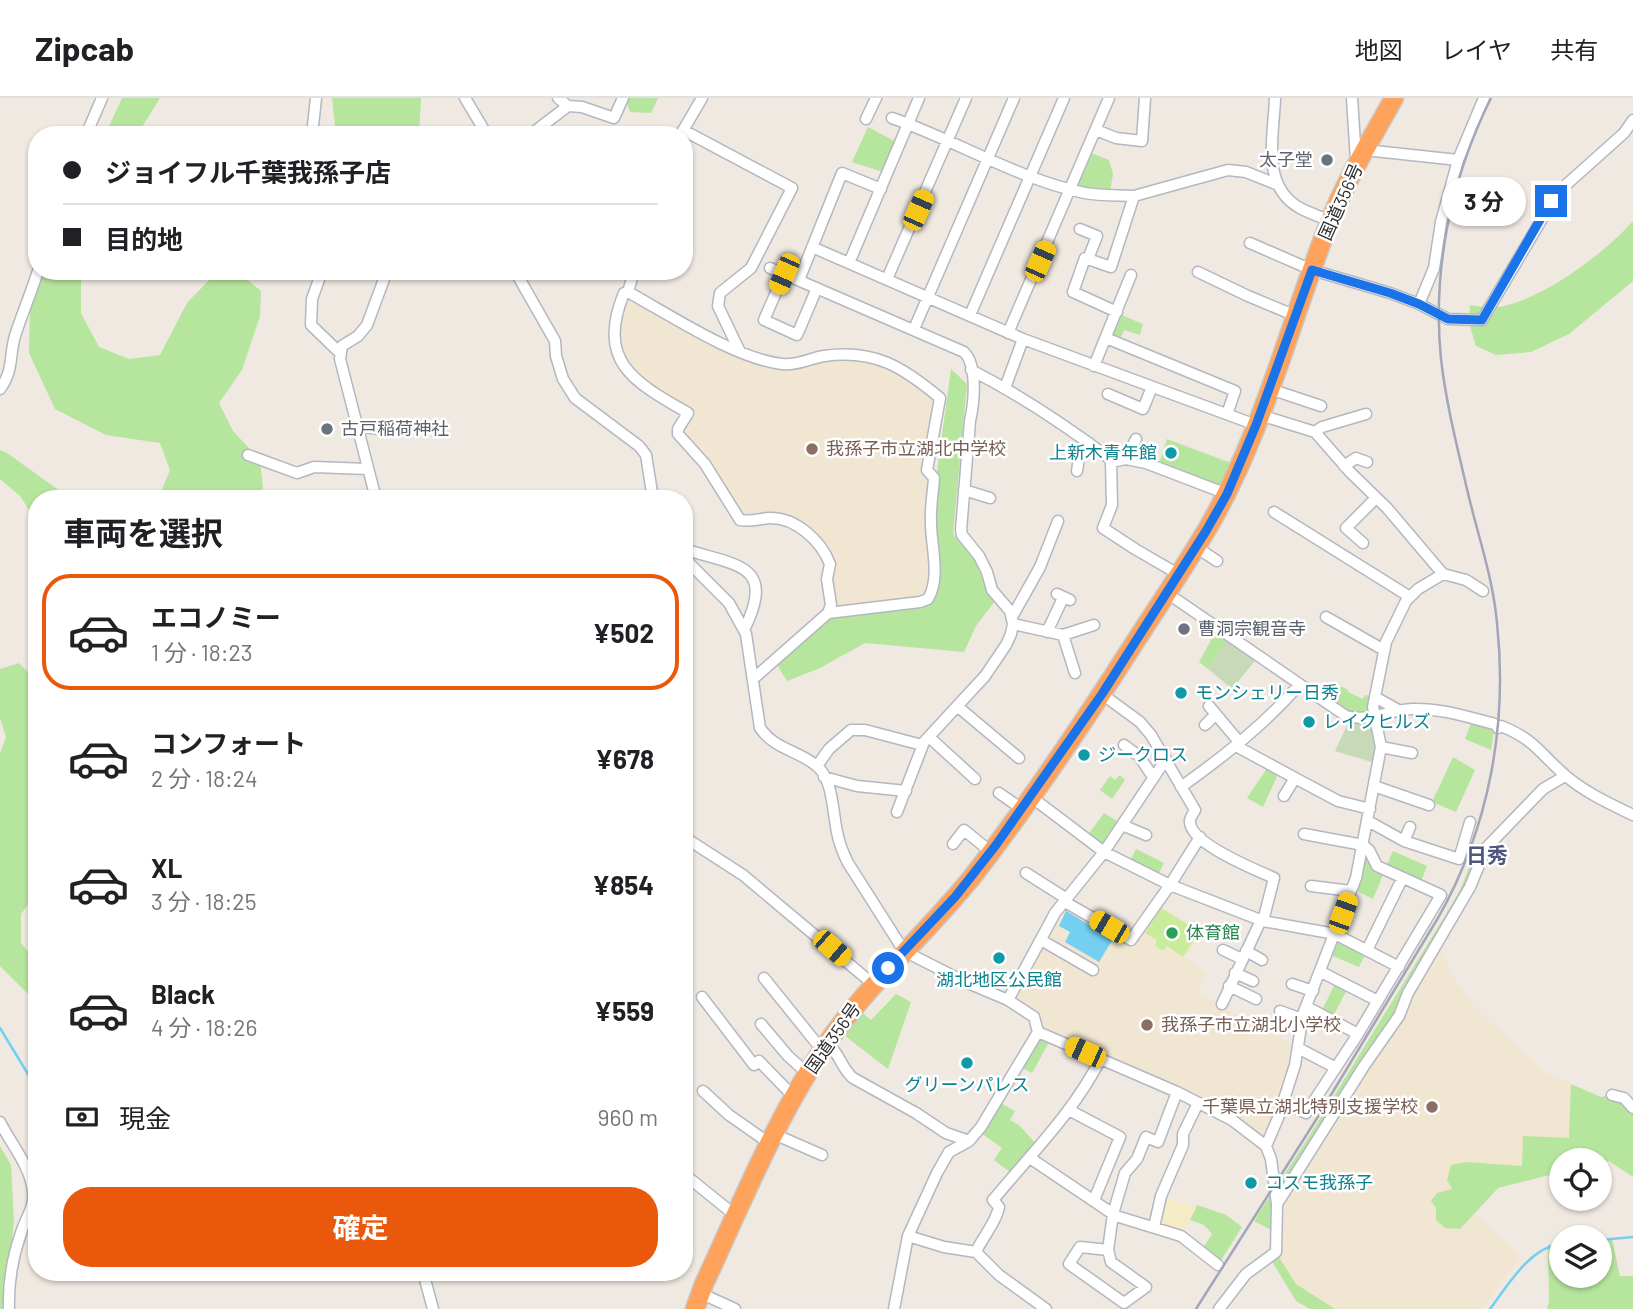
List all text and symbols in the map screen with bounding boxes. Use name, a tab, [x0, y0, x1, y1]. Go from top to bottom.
text: Zipcab	[35, 28, 134, 68]
text: 地図	[1355, 35, 1403, 64]
text: レイヤ	[1441, 35, 1512, 64]
text: 共有	[1550, 35, 1598, 64]
place label: 太子堂	[1259, 148, 1313, 170]
marker: 太子堂	[1319, 152, 1335, 168]
text: ジョイフル千葉我孫子店	[105, 156, 391, 187]
street label: 国道356号	[1313, 160, 1367, 243]
callout: 3 分	[1442, 176, 1526, 226]
route end	[1535, 185, 1567, 217]
car	[900, 187, 937, 233]
text: 3 分	[1464, 187, 1504, 215]
text: 目的地	[105, 223, 183, 254]
car	[1022, 238, 1059, 284]
car	[766, 251, 803, 297]
place label: 古戸稲荷神社	[341, 417, 449, 439]
marker: 古戸稲荷神社	[319, 421, 335, 437]
place label: 我孫子市立湖北中学校	[826, 437, 1006, 459]
marker: 我孫子市立湖北中学校	[804, 441, 820, 457]
place label: 上新木青年館	[1049, 441, 1157, 463]
marker: 上新木青年館	[1163, 445, 1179, 461]
text: 車両を選択	[63, 513, 223, 551]
icon: car	[67, 601, 130, 664]
text: エコノミー	[151, 601, 281, 632]
text: ¥502	[593, 617, 654, 648]
place label: 曹洞宗観音寺	[1198, 617, 1306, 639]
marker: 曹洞宗観音寺	[1176, 621, 1192, 637]
text: 1 分 · 18:23	[151, 638, 253, 666]
place label: モンシェリー日秀	[1195, 681, 1339, 703]
marker: モンシェリー日秀	[1173, 685, 1189, 701]
place label: レイクヒルズ	[1323, 710, 1431, 732]
marker: レイクヒルズ	[1301, 714, 1317, 730]
icon: car	[67, 727, 130, 790]
text: コンフォート	[151, 727, 306, 758]
text: ¥678	[595, 743, 654, 774]
place label: ジークロス	[1098, 743, 1188, 765]
marker: ジークロス	[1076, 747, 1092, 763]
text: 2 分 · 18:24	[151, 764, 258, 792]
district label: 日秀	[1466, 842, 1508, 867]
text: XL	[151, 852, 182, 883]
icon: car	[67, 853, 130, 916]
text: ¥854	[592, 869, 654, 900]
text: 3 分 · 18:25	[151, 887, 256, 915]
car	[1326, 890, 1361, 936]
car	[1086, 907, 1133, 947]
place label: 体育館	[1186, 921, 1240, 943]
marker: 体育館	[1164, 925, 1180, 941]
car	[810, 926, 855, 970]
marker: 湖北地区公民館	[991, 950, 1007, 966]
route start	[872, 952, 904, 984]
place label: 湖北地区公民館	[936, 968, 1062, 990]
text: Black	[151, 978, 215, 1009]
icon: car	[67, 979, 130, 1042]
text: ¥559	[594, 995, 654, 1026]
street label: 国道356号	[800, 998, 865, 1077]
text: 4 分 · 18:26	[151, 1013, 257, 1041]
place label: 我孫子市立湖北小学校	[1161, 1013, 1341, 1035]
marker: 我孫子市立湖北小学校	[1139, 1017, 1155, 1033]
car	[1062, 1034, 1109, 1070]
marker: グリーンパレス	[959, 1055, 975, 1071]
place label: グリーンパレス	[904, 1073, 1030, 1095]
place label: 千葉県立湖北特別支援学校	[1202, 1095, 1418, 1117]
icon: cash	[63, 1098, 101, 1136]
marker: 千葉県立湖北特別支援学校	[1424, 1099, 1440, 1115]
text: 現金	[119, 1102, 171, 1133]
text: 960 m	[598, 1103, 658, 1131]
map controls	[1549, 1148, 1612, 1288]
button: locate	[1549, 1148, 1612, 1211]
place label: コスモ我孫子	[1265, 1171, 1373, 1193]
marker: コスモ我孫子	[1243, 1175, 1259, 1191]
button: 確定	[63, 1187, 658, 1267]
button: layers	[1549, 1225, 1612, 1288]

